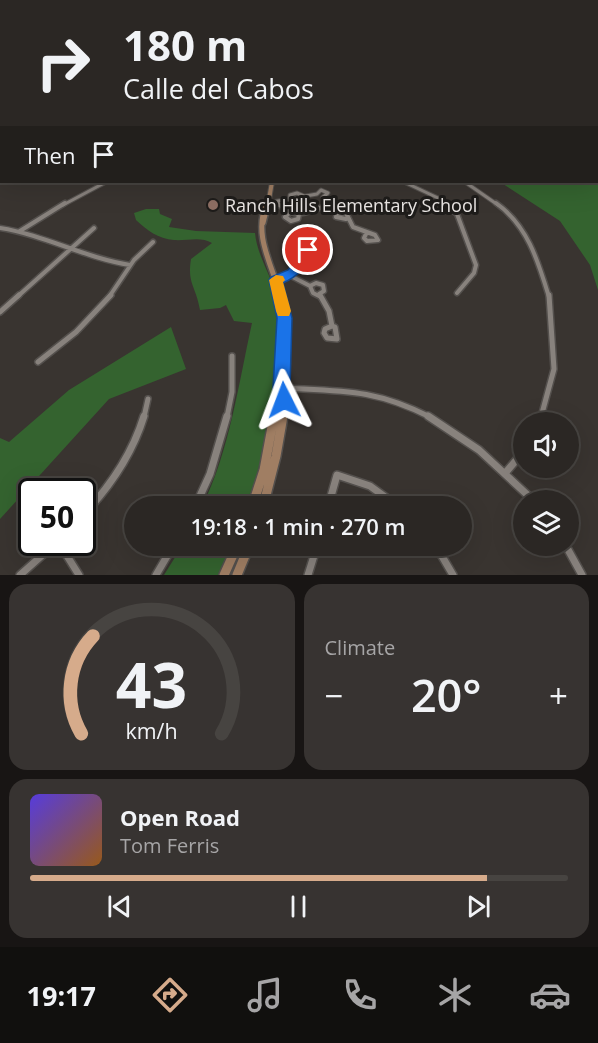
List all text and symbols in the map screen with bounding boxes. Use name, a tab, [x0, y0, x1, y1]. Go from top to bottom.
text: 180 m	[123, 16, 247, 73]
icon: right	[24, 24, 102, 102]
text: Calle del Cabos	[123, 70, 314, 107]
icon: arrive	[87, 138, 120, 171]
text: Then	[24, 140, 75, 170]
place label: Ranch Hills Elementary School	[225, 193, 477, 217]
marker: Ranch Hills Elementary School	[206, 198, 220, 212]
pin	[282, 224, 333, 275]
icon: arrive	[291, 233, 324, 266]
position arrow	[252, 368, 316, 432]
map controls	[513, 412, 579, 556]
button: sound	[513, 412, 579, 478]
speed limit sign: 50	[18, 478, 96, 556]
button: layers	[513, 490, 579, 556]
text: 19:18 · 1 min · 270 m	[190, 511, 406, 541]
text: Climate	[325, 634, 395, 661]
text: 43	[116, 641, 187, 726]
text: 20°	[411, 664, 482, 725]
text: −	[325, 673, 343, 718]
text: +	[549, 673, 568, 718]
text: km/h	[126, 716, 178, 745]
text: Open Road	[120, 802, 240, 832]
text: Tom Ferris	[120, 832, 219, 859]
icon: previous	[103, 890, 136, 923]
icon: pause	[282, 890, 315, 923]
icon: next	[462, 890, 495, 923]
icon: directions	[149, 974, 191, 1016]
icon: music	[244, 974, 286, 1016]
icon: phone	[339, 974, 381, 1016]
icon: climate	[434, 974, 476, 1016]
icon: car	[529, 974, 571, 1016]
text: 19:17	[27, 977, 96, 1014]

